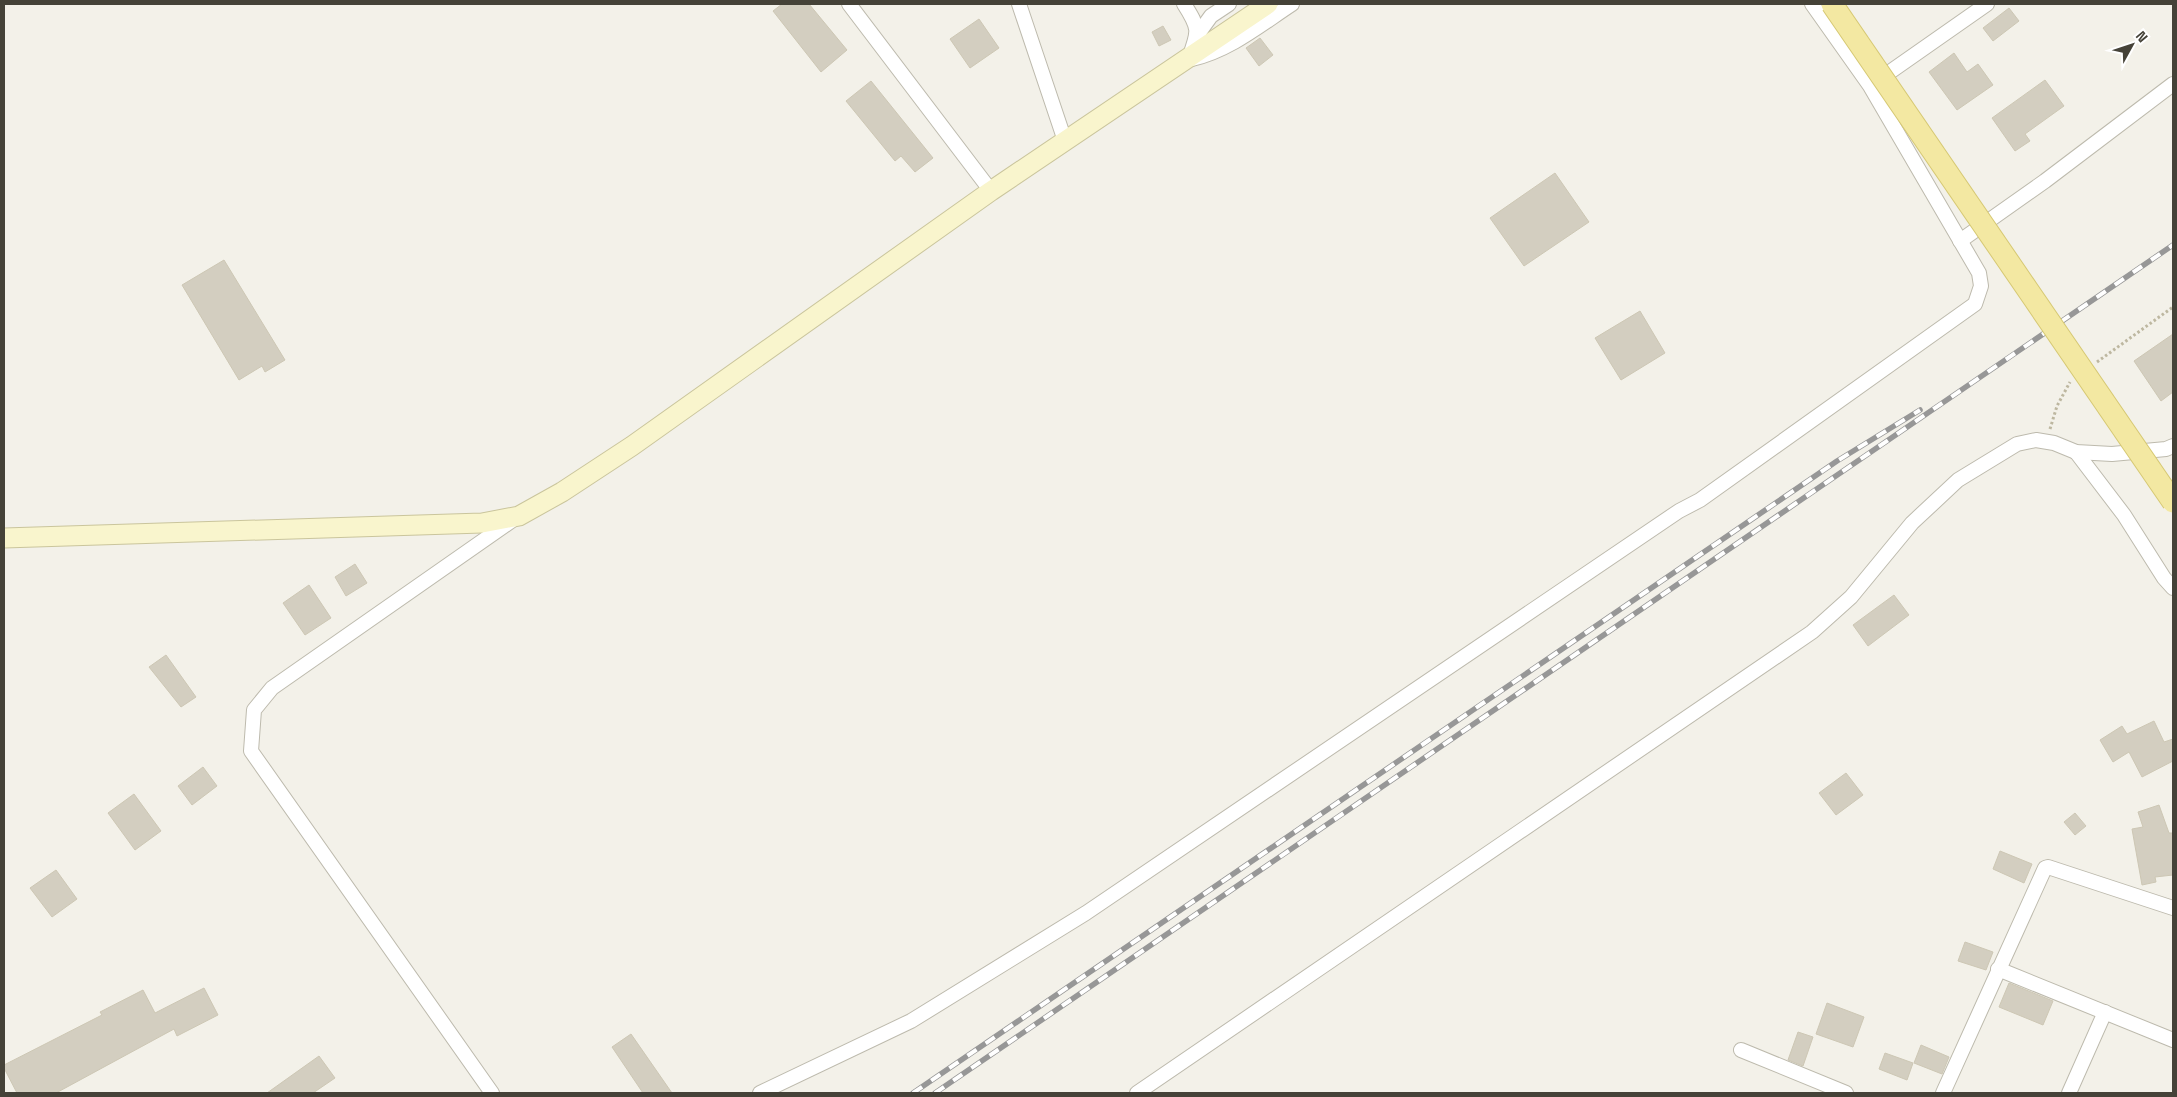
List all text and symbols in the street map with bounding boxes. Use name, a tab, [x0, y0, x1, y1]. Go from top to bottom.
north arrow	[2107, 20, 2157, 70]
text: N	[2132, 27, 2152, 46]

